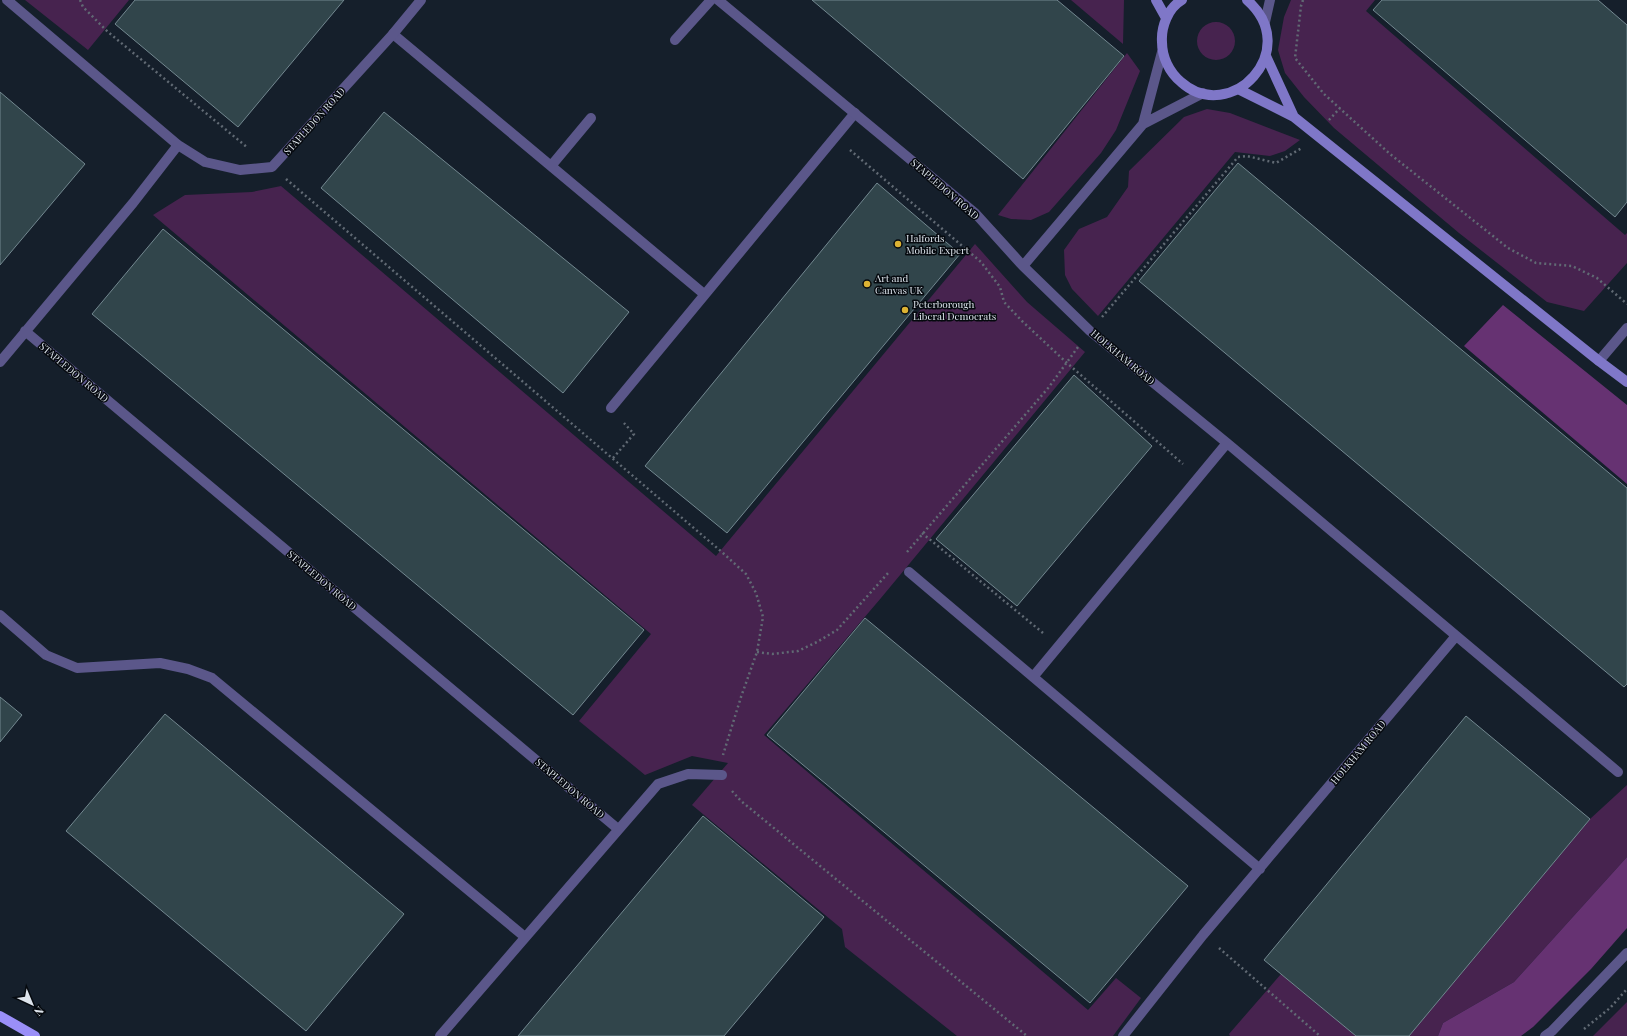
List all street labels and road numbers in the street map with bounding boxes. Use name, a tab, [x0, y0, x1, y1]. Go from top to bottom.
street label: STAPLEDON ROAD	[280, 84, 348, 158]
street label: STAPLEDON ROAD	[908, 155, 982, 223]
street label: HOLKHAM ROAD	[1088, 326, 1158, 388]
street label: STAPLEDON ROAD	[36, 339, 112, 405]
street label: STAPLEDON ROAD	[284, 547, 360, 613]
street label: HOLKHAM ROAD	[1327, 717, 1389, 787]
street label: STAPLEDON ROAD	[532, 755, 608, 821]

